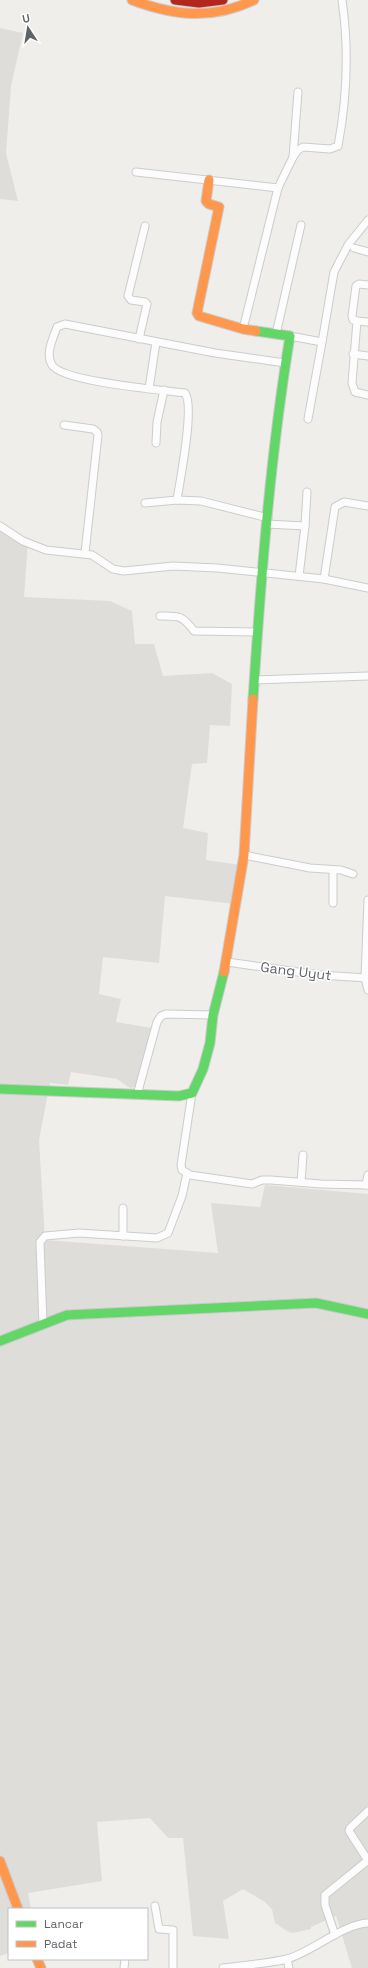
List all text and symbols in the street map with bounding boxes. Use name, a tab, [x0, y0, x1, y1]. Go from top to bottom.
north arrow	[8, 8, 48, 48]
text: U	[21, 11, 31, 26]
street label: Gang Uyut	[259, 958, 333, 984]
legend	[8, 1908, 148, 1960]
text: Lancar	[44, 1916, 84, 1932]
text: Padat	[44, 1936, 78, 1952]

